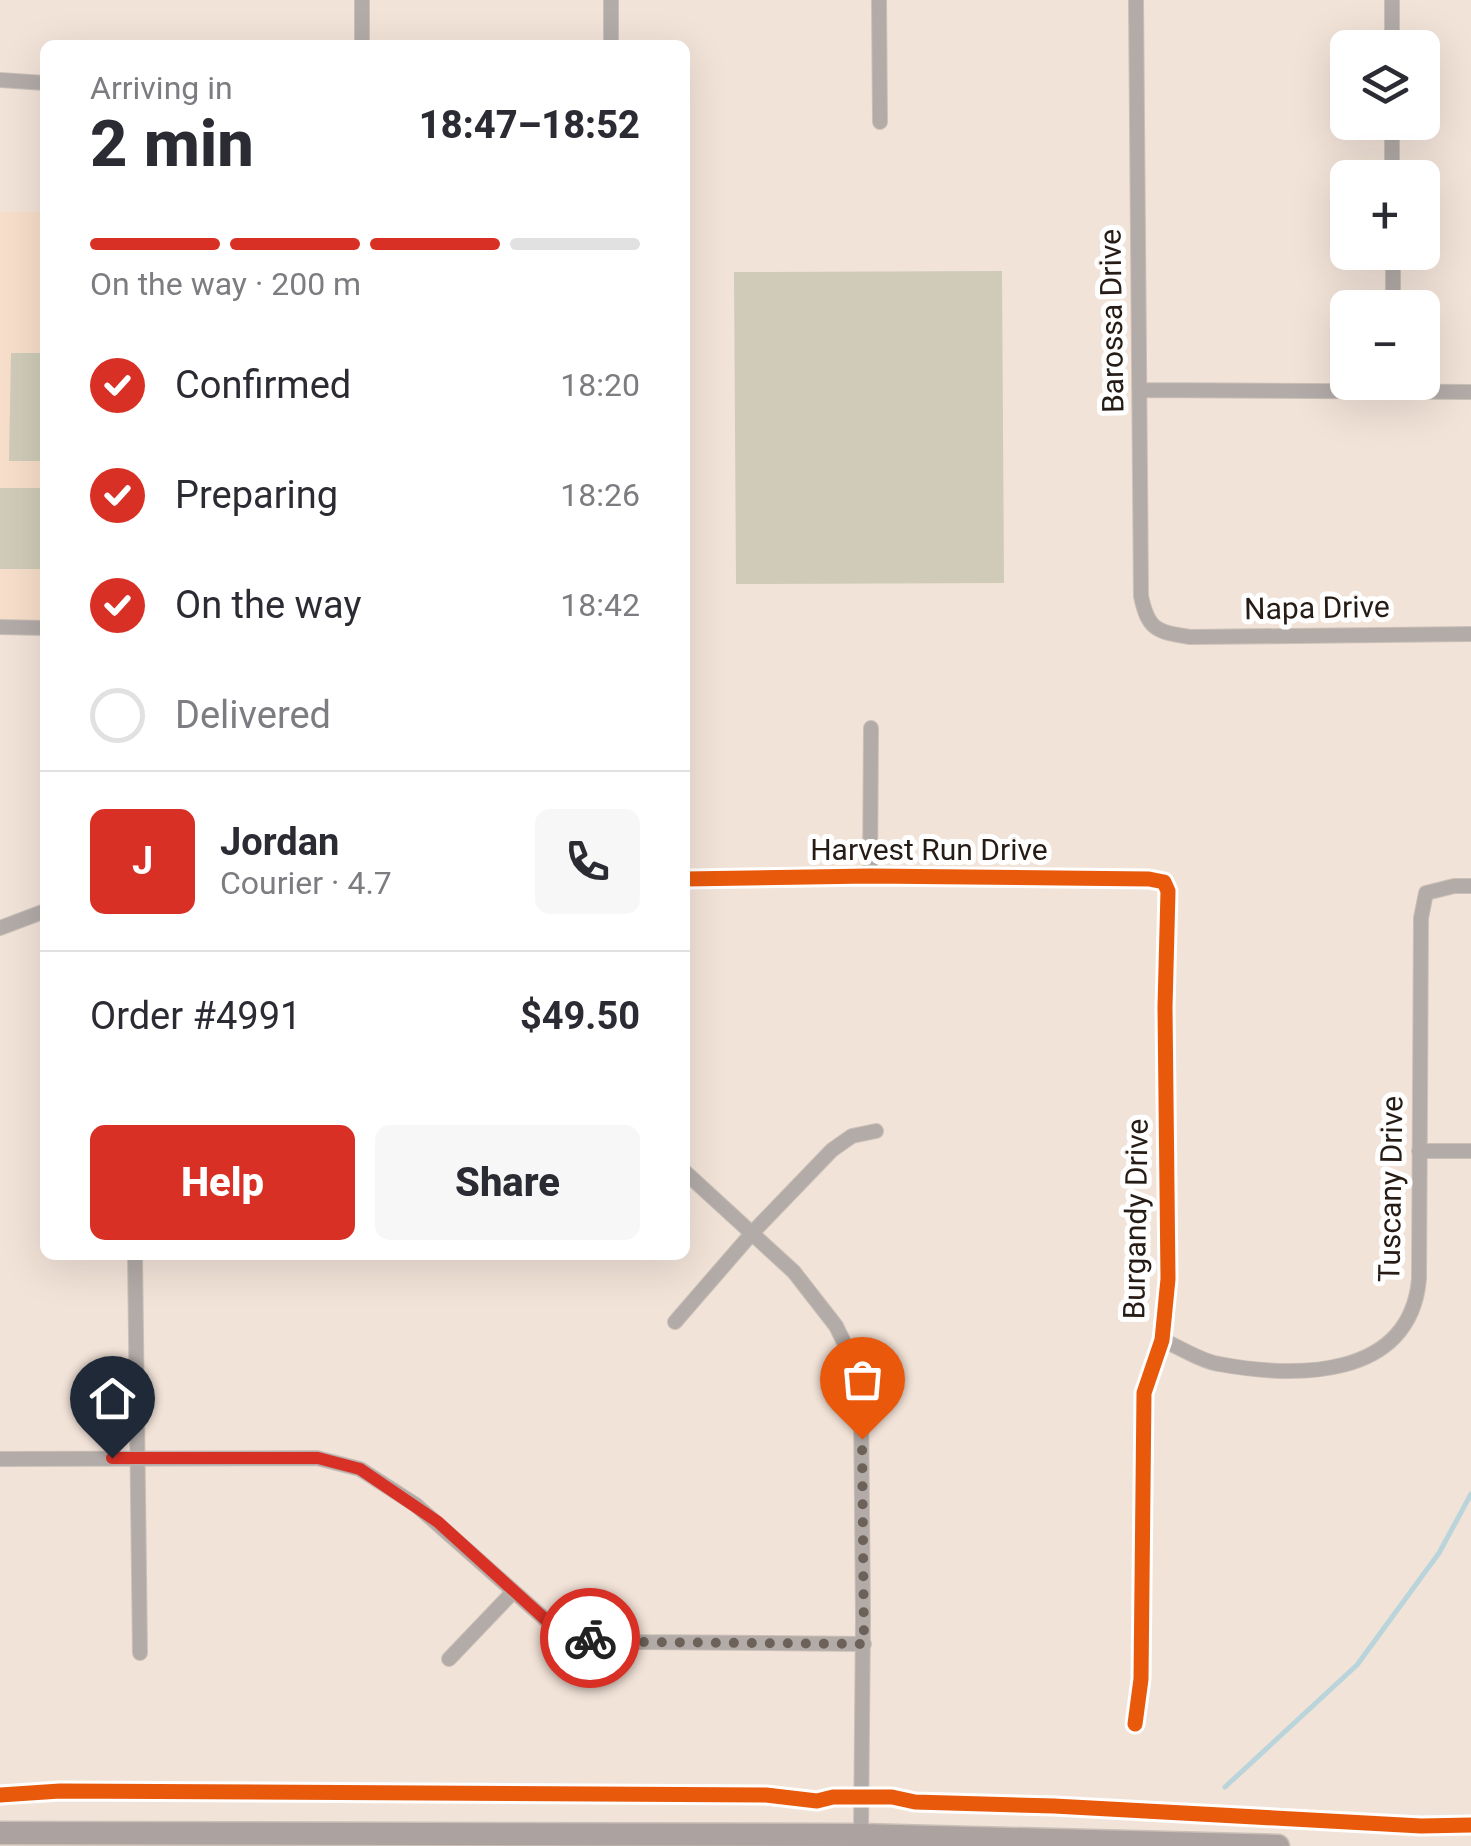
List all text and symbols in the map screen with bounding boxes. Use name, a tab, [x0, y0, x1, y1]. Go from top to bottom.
map controls	[1330, 30, 1440, 400]
button: layers	[1330, 30, 1440, 140]
text: Arriving in	[90, 69, 233, 107]
text: 18:47–18:52	[419, 103, 640, 147]
text: 2 min	[90, 106, 254, 182]
button: +	[1330, 160, 1440, 270]
street label: Barossa Drive	[1092, 229, 1131, 413]
text: On the way · 200 m	[90, 265, 361, 303]
button: −	[1330, 290, 1440, 400]
icon: check	[90, 358, 145, 413]
text: Confirmed	[175, 363, 351, 407]
text: 18:20	[560, 366, 640, 404]
icon: check	[90, 468, 145, 523]
text: Preparing	[175, 473, 338, 517]
text: 18:26	[560, 476, 640, 514]
icon: check	[90, 578, 145, 633]
text: On the way	[175, 583, 361, 627]
text: 18:42	[560, 586, 640, 624]
street label: Napa Drive	[1244, 589, 1390, 626]
text: Delivered	[175, 693, 331, 737]
button: phone	[535, 809, 640, 914]
text: Jordan	[220, 820, 339, 864]
street label: Harvest Run Drive	[810, 832, 1048, 867]
text: J	[132, 839, 153, 883]
text: Courier · 4.7	[220, 864, 392, 902]
text: Order #4991	[90, 994, 301, 1038]
text: $49.50	[520, 994, 640, 1038]
street label: Tuscany Drive	[1371, 1096, 1410, 1282]
street label: Burgandy Drive	[1116, 1118, 1155, 1320]
button: Help	[90, 1125, 355, 1240]
button: Share	[375, 1125, 640, 1240]
pin	[820, 1337, 905, 1440]
icon: bag	[835, 1352, 890, 1407]
pin	[70, 1356, 155, 1459]
icon: home	[85, 1371, 140, 1426]
courier	[540, 1588, 640, 1688]
icon: bike	[563, 1611, 618, 1666]

